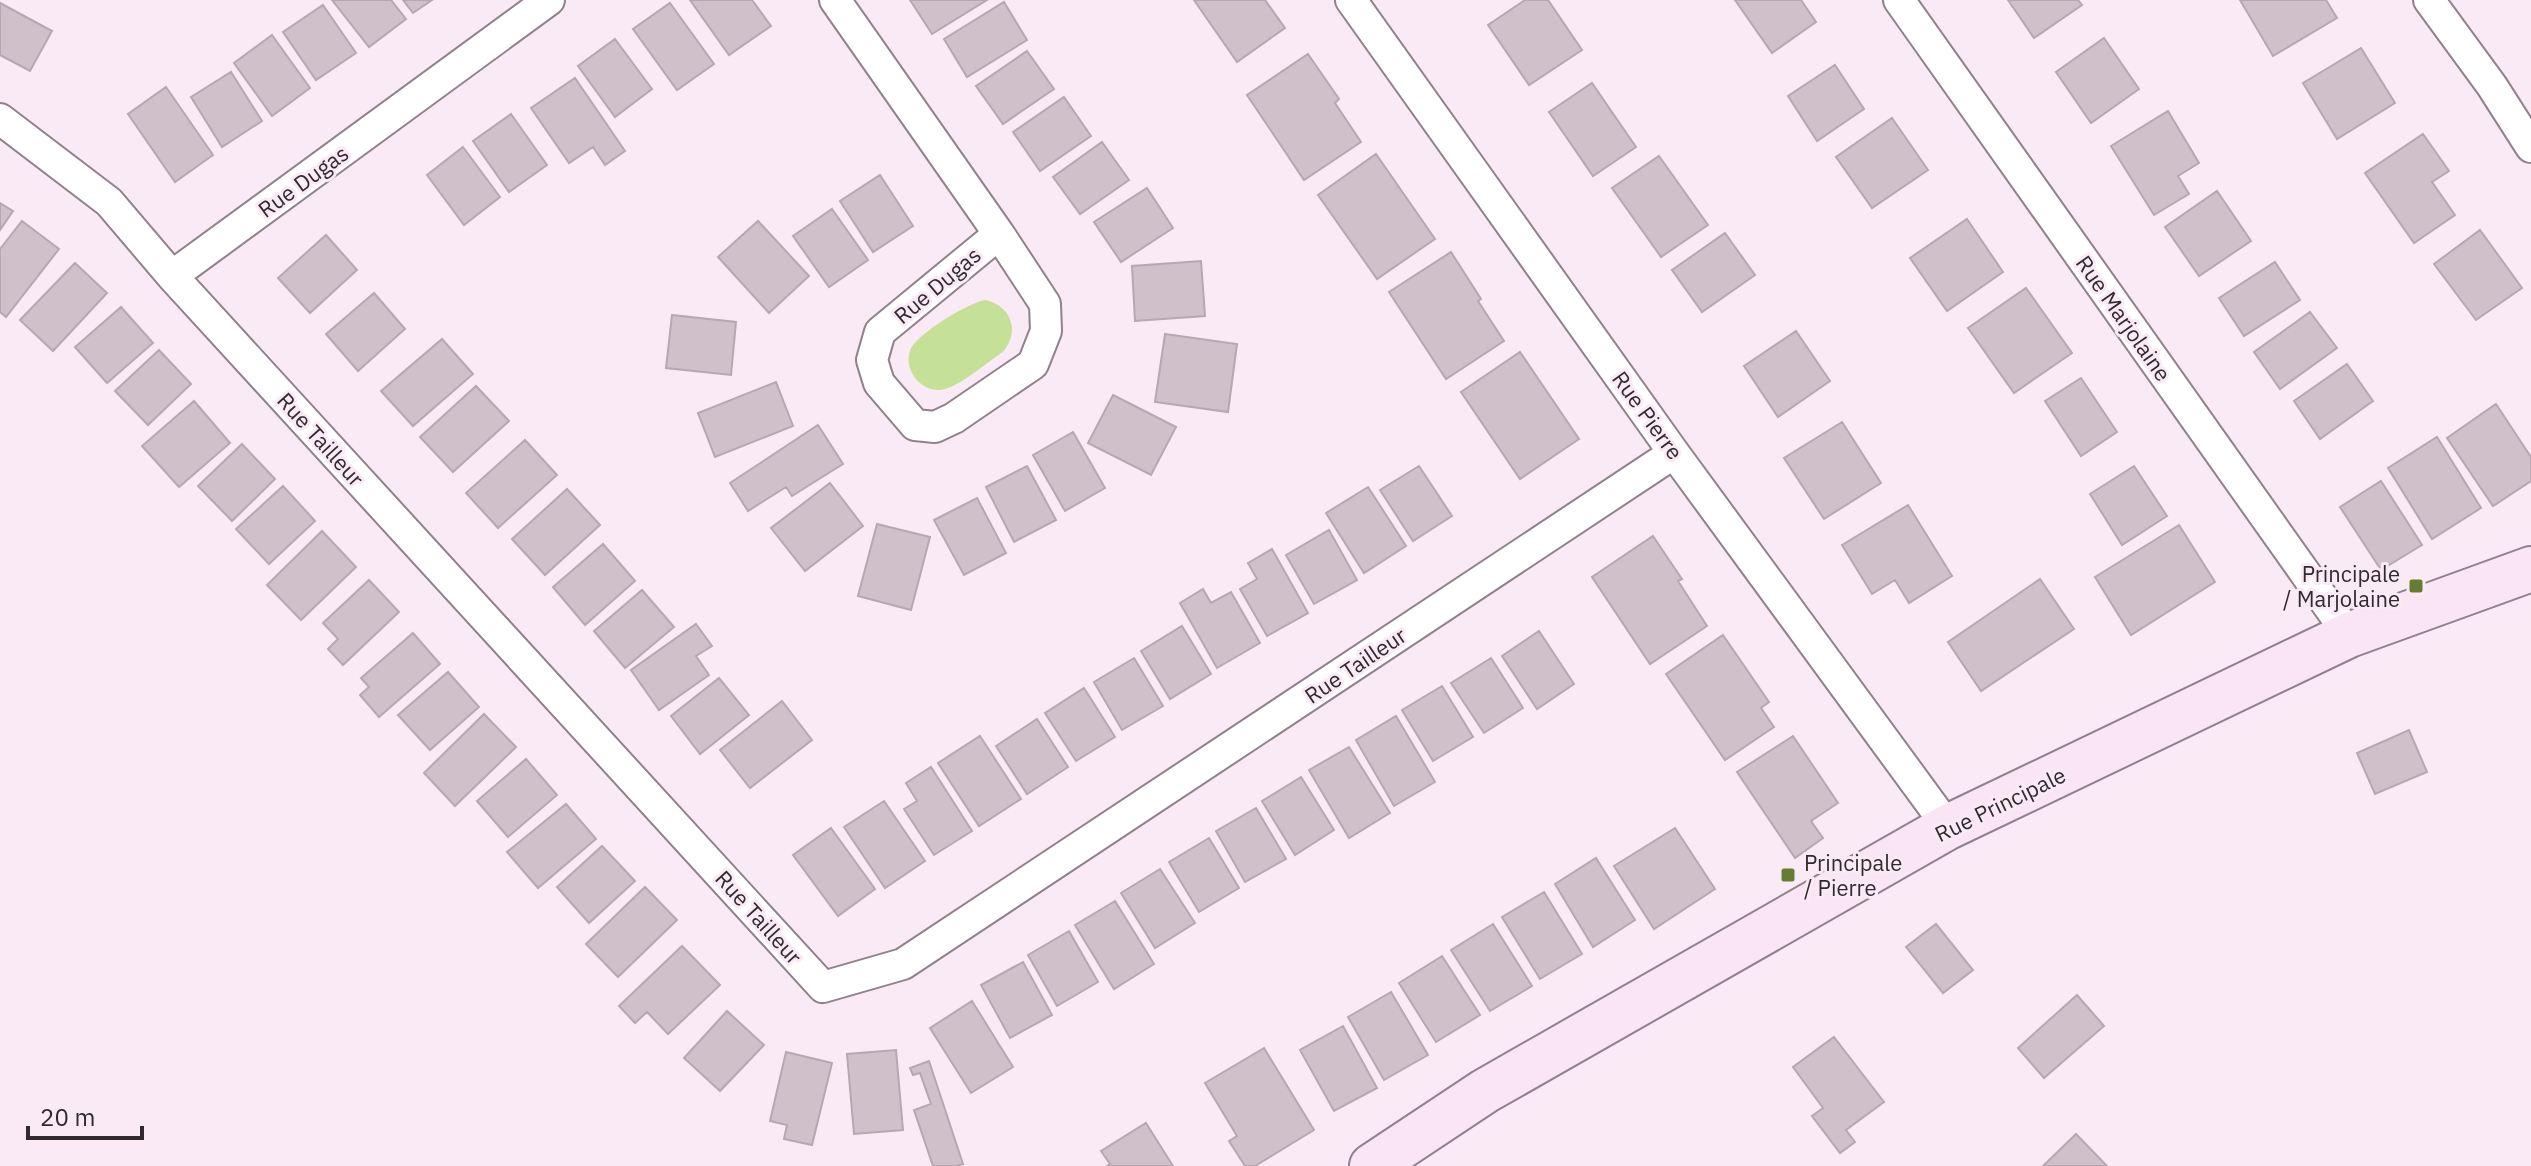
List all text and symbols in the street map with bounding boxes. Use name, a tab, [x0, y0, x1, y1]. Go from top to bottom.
street label: Rue Dugas	[252, 138, 354, 224]
street label: Rue Dugas	[887, 240, 987, 330]
street label: Rue Marjolaine	[2070, 249, 2178, 387]
street label: Rue Pierre	[1606, 365, 1690, 465]
street label: Rue Tailleur	[271, 386, 371, 492]
place label: Principale / Marjolaine	[2283, 559, 2400, 613]
marker: Principale / Marjolaine	[2407, 577, 2425, 595]
street label: Rue Tailleur	[1299, 620, 1411, 710]
street label: Rue Principale	[1930, 760, 2070, 848]
place label: Principale / Pierre	[1804, 848, 1902, 902]
street label: Rue Tailleur	[709, 864, 809, 970]
marker: Principale / Pierre	[1779, 866, 1797, 884]
scale bar	[28, 1090, 142, 1140]
text: 20 m	[40, 1101, 95, 1133]

